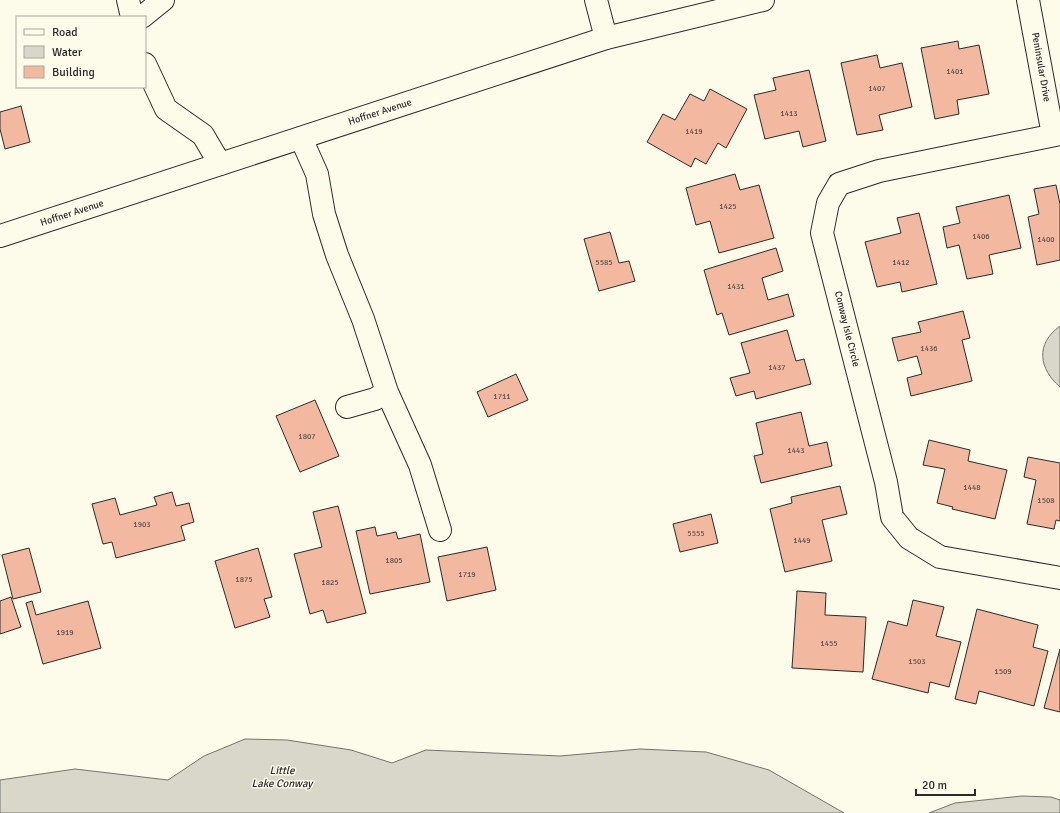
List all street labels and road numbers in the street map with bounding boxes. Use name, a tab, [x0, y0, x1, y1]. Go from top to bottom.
street label: Peninsular Drive	[1029, 31, 1053, 103]
street label: Hoffner Avenue	[347, 96, 413, 128]
street label: Hoffner Avenue	[39, 197, 105, 229]
street label: Conway Isle Circle	[832, 290, 862, 368]

